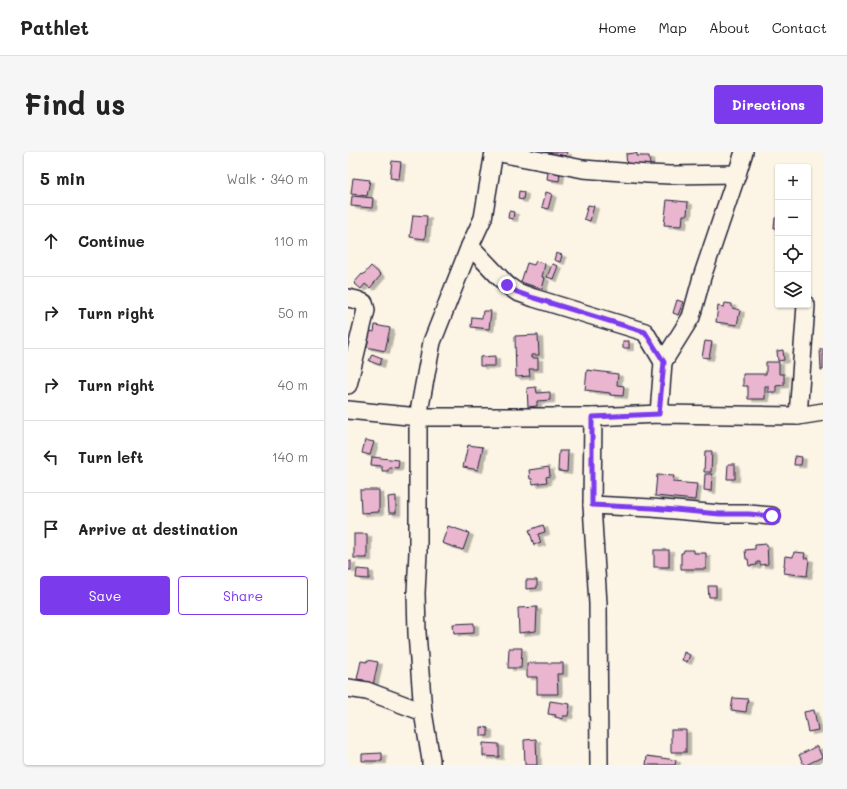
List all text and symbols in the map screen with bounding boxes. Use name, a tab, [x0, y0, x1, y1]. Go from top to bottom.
text: Pathlet	[20, 15, 89, 40]
text: Home	[598, 18, 636, 37]
text: Map	[658, 18, 687, 37]
text: About	[709, 18, 750, 37]
text: Contact	[772, 18, 827, 37]
button: Directions	[714, 85, 823, 124]
text: Find us	[24, 86, 125, 122]
map controls	[775, 164, 811, 308]
button: +	[775, 164, 811, 200]
text: 5 min	[40, 167, 85, 189]
text: Walk · 340 m	[227, 170, 308, 187]
button: −	[775, 200, 811, 236]
icon: ahead	[40, 230, 62, 252]
text: Continue	[78, 231, 145, 251]
text: 110 m	[274, 232, 308, 249]
button: locate	[775, 236, 811, 272]
button: layers	[775, 272, 811, 308]
route end	[498, 276, 516, 294]
icon: right	[40, 302, 62, 324]
text: Turn right	[78, 303, 155, 323]
text: 50 m	[278, 304, 308, 321]
icon: right	[40, 374, 62, 396]
text: Turn right	[78, 375, 155, 395]
text: 40 m	[278, 376, 308, 393]
icon: left	[40, 446, 62, 468]
text: Turn left	[78, 447, 143, 467]
text: 140 m	[272, 448, 308, 465]
route start	[763, 507, 781, 525]
icon: arrive	[40, 518, 62, 540]
text: Arrive at destination	[78, 519, 238, 539]
button: Save	[40, 576, 170, 615]
button: Share	[178, 576, 308, 615]

